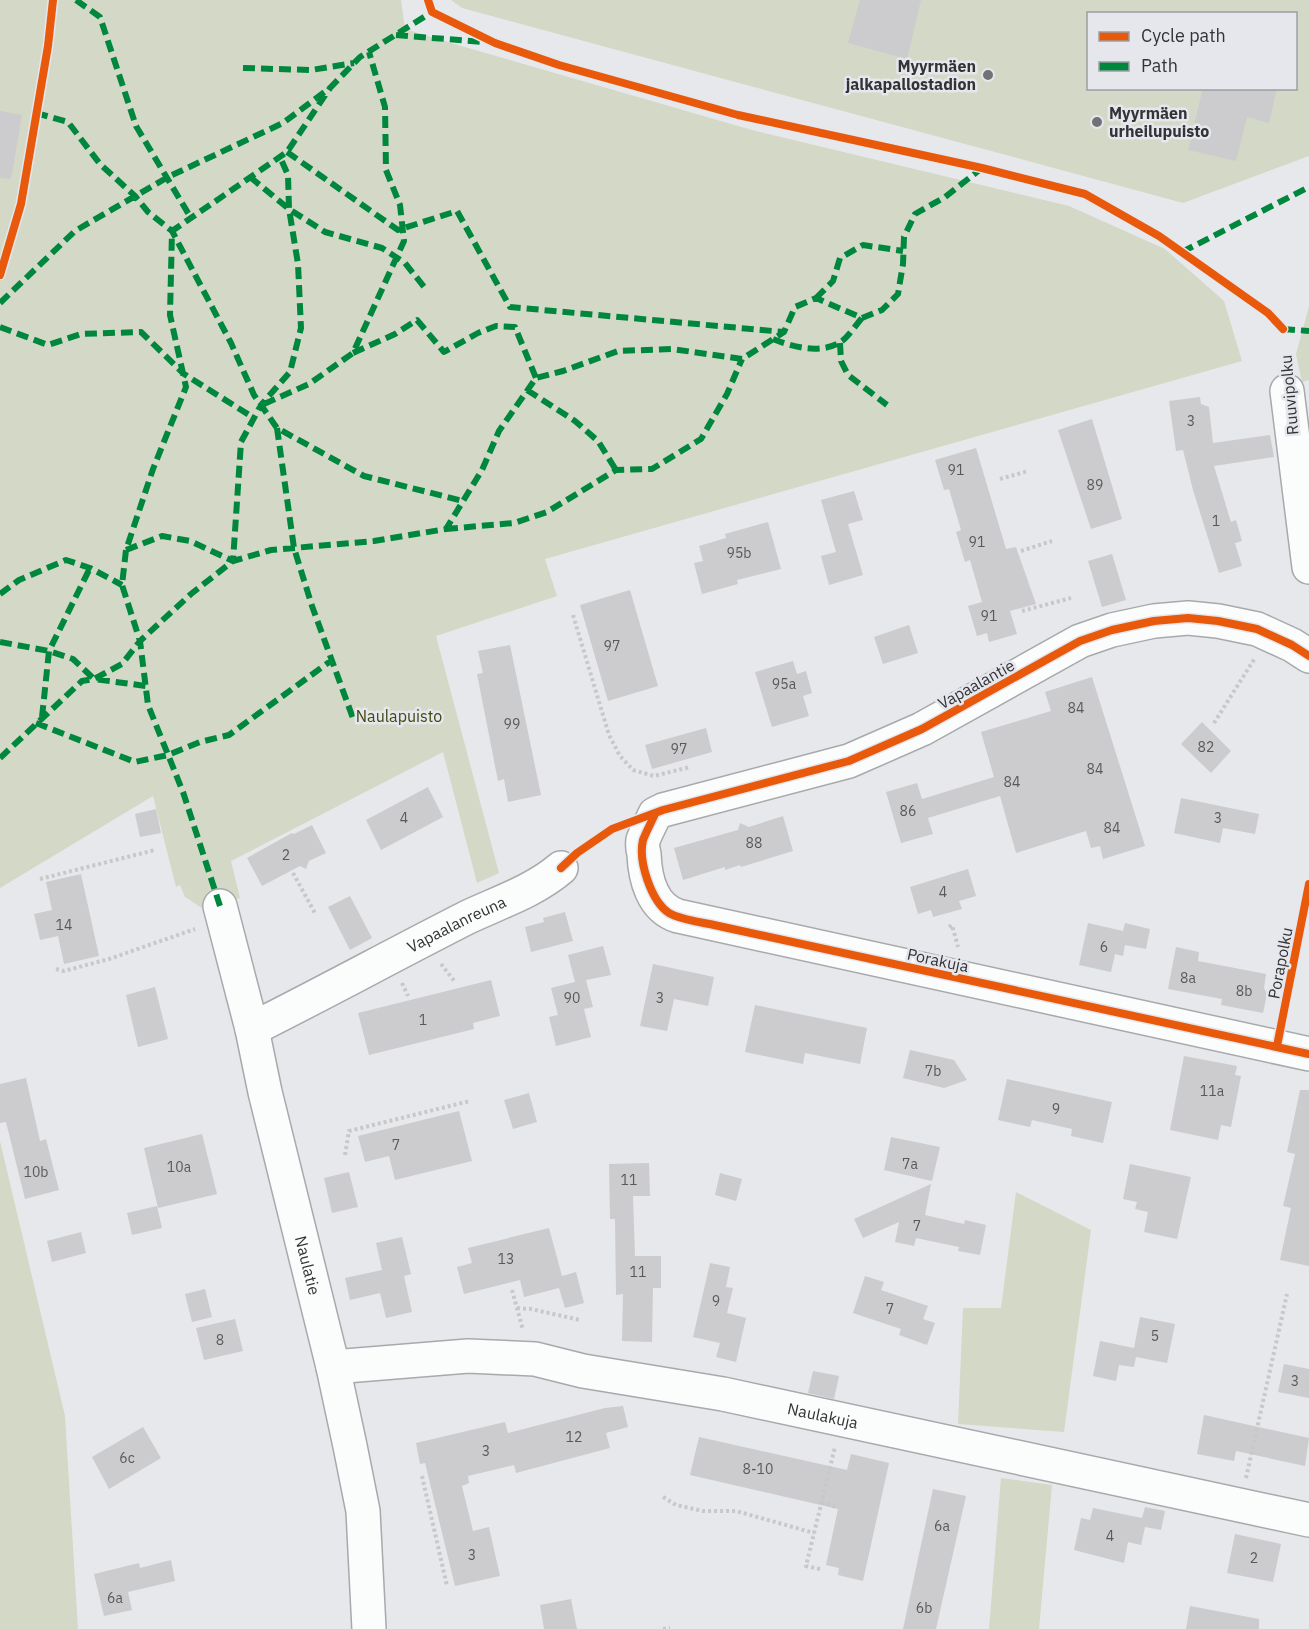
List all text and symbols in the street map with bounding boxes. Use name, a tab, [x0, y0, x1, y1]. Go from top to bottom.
legend	[1087, 12, 1297, 90]
text: Cycle path	[1141, 24, 1226, 47]
text: Path	[1141, 54, 1178, 77]
place label: Myyrmäen jalkapallostadion	[845, 56, 976, 94]
marker: Myyrmäen jalkapallostadion	[981, 68, 995, 82]
place label: Myyrmäen urheilupuisto	[1109, 103, 1209, 141]
marker: Myyrmäen urheilupuisto	[1090, 115, 1104, 129]
street label: Ruuvipolku	[1276, 354, 1302, 436]
house number: 3	[1187, 412, 1195, 430]
house number: 91	[948, 461, 964, 479]
house number: 89	[1087, 476, 1103, 494]
house number: 1	[1212, 512, 1220, 530]
house number: 91	[969, 533, 985, 551]
house number: 95b	[727, 544, 751, 562]
house number: 91	[981, 607, 997, 625]
house number: 97	[604, 637, 620, 655]
street label: Vapaalantie	[934, 655, 1018, 713]
house number: 95a	[772, 675, 797, 693]
house number: 84	[1068, 699, 1084, 717]
park label: Naulapuisto	[356, 706, 442, 726]
house number: 99	[504, 715, 520, 733]
house number: 82	[1198, 738, 1214, 756]
house number: 97	[671, 740, 687, 758]
house number: 84	[1087, 760, 1103, 778]
house number: 84	[1004, 773, 1020, 791]
house number: 86	[900, 802, 916, 820]
house number: 4	[400, 809, 408, 827]
house number: 3	[1214, 809, 1222, 827]
house number: 84	[1104, 819, 1120, 837]
house number: 88	[746, 834, 762, 852]
house number: 2	[282, 846, 290, 864]
house number: 4	[939, 883, 947, 901]
street label: Vapaalanreuna	[404, 891, 509, 957]
house number: 14	[56, 916, 72, 934]
street label: Porapolku	[1263, 925, 1297, 1001]
house number: 6	[1100, 938, 1108, 956]
street label: Porakuja	[905, 944, 971, 976]
house number: 8a	[1180, 969, 1196, 987]
house number: 8b	[1236, 982, 1252, 1000]
house number: 90	[564, 989, 580, 1007]
house number: 3	[656, 989, 664, 1007]
house number: 1	[419, 1011, 427, 1029]
house number: 7b	[925, 1062, 941, 1080]
house number: 11a	[1200, 1082, 1225, 1100]
house number: 9	[1052, 1100, 1060, 1118]
house number: 7	[392, 1136, 400, 1154]
house number: 7a	[902, 1155, 918, 1173]
house number: 10a	[167, 1158, 192, 1176]
house number: 10b	[24, 1163, 48, 1181]
house number: 11	[621, 1171, 637, 1189]
house number: 7	[913, 1217, 921, 1235]
street label: Naulatie	[291, 1234, 325, 1297]
house number: 13	[498, 1250, 514, 1268]
house number: 11	[630, 1263, 646, 1281]
house number: 9	[712, 1292, 720, 1310]
house number: 7	[886, 1300, 894, 1318]
house number: 5	[1151, 1327, 1159, 1345]
house number: 8	[216, 1331, 224, 1349]
house number: 3	[1291, 1372, 1299, 1390]
street label: Naulakuja	[786, 1398, 860, 1433]
house number: 12	[566, 1428, 582, 1446]
house number: 3	[482, 1442, 490, 1460]
house number: 6c	[119, 1449, 135, 1467]
house number: 8-10	[743, 1460, 773, 1478]
house number: 6a	[934, 1517, 950, 1535]
house number: 4	[1106, 1527, 1114, 1545]
house number: 3	[468, 1546, 476, 1564]
house number: 2	[1250, 1549, 1258, 1567]
house number: 6a	[107, 1589, 123, 1607]
house number: 6b	[916, 1599, 932, 1617]

